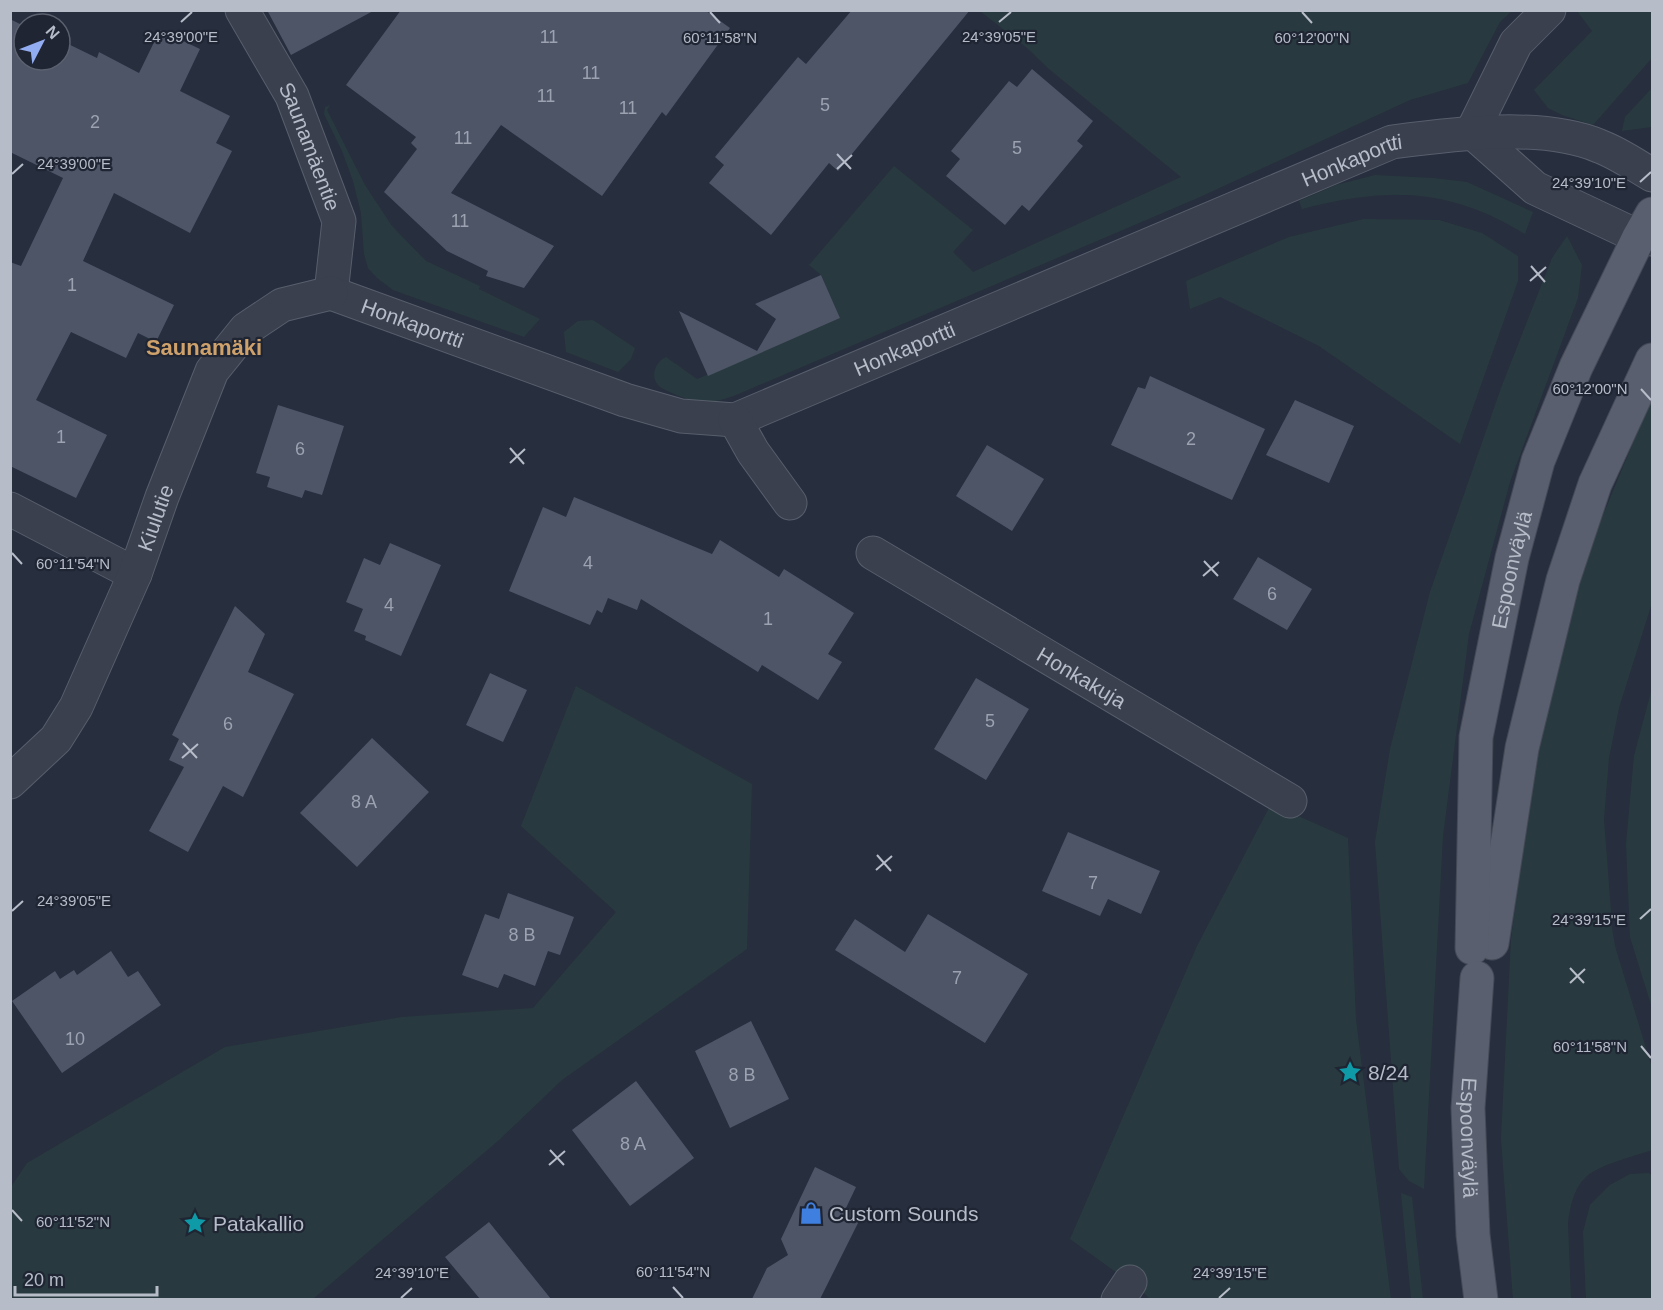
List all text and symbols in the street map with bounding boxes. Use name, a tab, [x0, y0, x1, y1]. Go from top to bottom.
north arrow	[12, 12, 72, 72]
text: N	[43, 22, 63, 42]
house number: 11	[540, 27, 558, 47]
text: 24°39'00"E	[144, 28, 218, 45]
text: 24°39'05"E	[962, 28, 1036, 45]
text: 60°11'58"N	[683, 29, 757, 46]
text: 60°12'00"N	[1274, 29, 1350, 46]
house number: 11	[582, 63, 600, 83]
street label: Saunamäentie	[275, 78, 345, 214]
house number: 11	[537, 86, 555, 106]
house number: 5	[820, 95, 830, 115]
house number: 11	[619, 98, 637, 118]
house number: 2	[90, 112, 100, 132]
house number: 11	[454, 128, 472, 148]
street label: Honkaportti	[1298, 129, 1403, 191]
house number: 5	[1012, 138, 1022, 158]
text: 24°39'00"E	[37, 155, 111, 172]
text: 24°39'10"E	[1552, 174, 1626, 191]
house number: 11	[451, 211, 469, 231]
house number: 1	[67, 275, 77, 295]
street label: Honkaportti	[358, 294, 467, 352]
street label: Honkaportti	[850, 317, 958, 380]
district label: Saunamäki	[146, 335, 262, 360]
text: 60°12'00"N	[1552, 380, 1628, 397]
house number: 1	[56, 427, 66, 447]
house number: 2	[1186, 429, 1196, 449]
house number: 6	[295, 439, 305, 459]
street label: Kiulutie	[133, 481, 177, 554]
street label: Espoonväylä	[1487, 508, 1536, 631]
house number: 4	[583, 553, 593, 573]
text: 60°11'54"N	[36, 555, 110, 572]
house number: 6	[1267, 584, 1277, 604]
house number: 4	[384, 595, 394, 615]
house number: 1	[763, 609, 773, 629]
street label: Honkakuja	[1033, 642, 1131, 713]
house number: 5	[985, 711, 995, 731]
house number: 6	[223, 714, 233, 734]
house number: 8 A	[351, 792, 377, 812]
house number: 7	[1088, 873, 1098, 893]
text: 24°39'05"E	[37, 892, 111, 909]
text: 24°39'15"E	[1552, 911, 1626, 928]
house number: 8 B	[508, 925, 536, 945]
house number: 7	[952, 968, 962, 988]
house number: 10	[65, 1029, 85, 1049]
text: 60°11'58"N	[1553, 1038, 1627, 1055]
place icon: 8/24	[1337, 1059, 1363, 1085]
place label: 8/24	[1368, 1061, 1409, 1084]
house number: 8 B	[728, 1065, 756, 1085]
street label: Espoonväylä	[1456, 1077, 1483, 1199]
house number: 8 A	[620, 1134, 646, 1154]
shop icon: Custom Sounds	[798, 1200, 824, 1226]
place label: Custom Sounds	[829, 1202, 978, 1225]
place icon: Patakallio	[182, 1210, 208, 1236]
place label: Patakallio	[213, 1212, 304, 1235]
text: 60°11'52"N	[36, 1213, 110, 1230]
scale bar	[15, 1259, 158, 1297]
text: 60°11'54"N	[636, 1263, 710, 1280]
text: 24°39'10"E	[375, 1264, 449, 1281]
text: 24°39'15"E	[1193, 1264, 1267, 1281]
text: 20 m	[24, 1270, 64, 1290]

